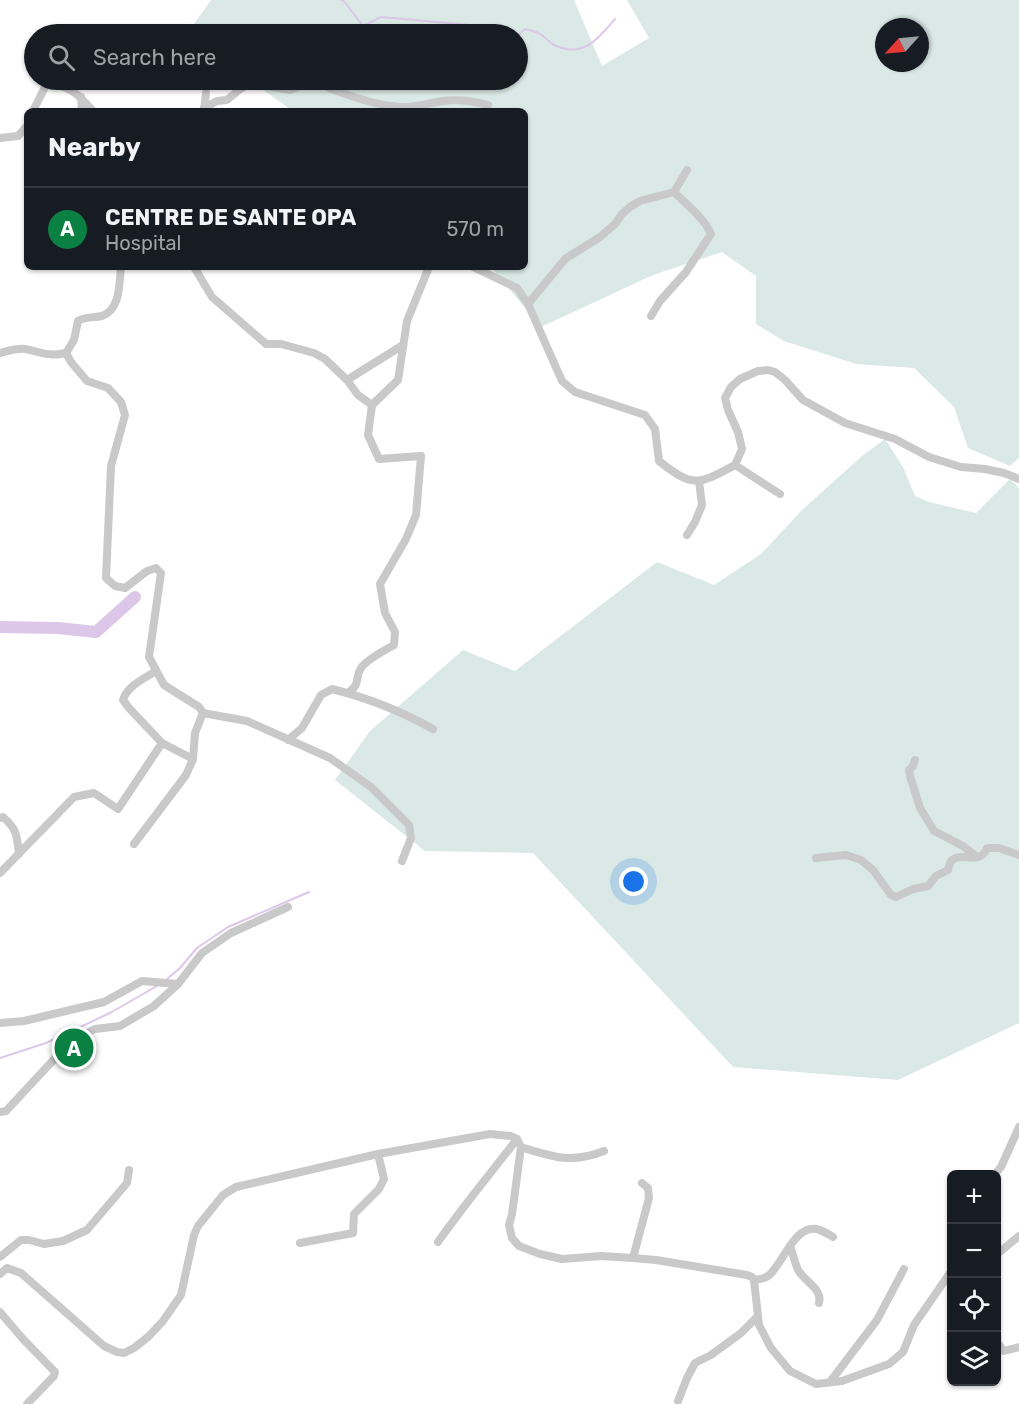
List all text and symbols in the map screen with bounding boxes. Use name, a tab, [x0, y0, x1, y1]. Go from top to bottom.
north arrow	[875, 18, 929, 72]
search box	[24, 24, 528, 90]
icon: search	[45, 41, 78, 74]
text: Search here	[93, 44, 216, 71]
text: Nearby	[48, 132, 141, 163]
text: CENTRE DE SANTE OPA	[105, 204, 356, 231]
text: A	[60, 217, 75, 241]
text: 570 m	[446, 217, 504, 241]
text: Hospital	[105, 231, 181, 255]
your location	[619, 867, 648, 896]
pin: A	[54, 1026, 94, 1070]
map controls	[947, 1170, 1001, 1386]
button: +	[947, 1170, 1001, 1224]
button: −	[947, 1224, 1001, 1278]
button: locate	[947, 1278, 1001, 1332]
button: layers	[947, 1332, 1001, 1386]

